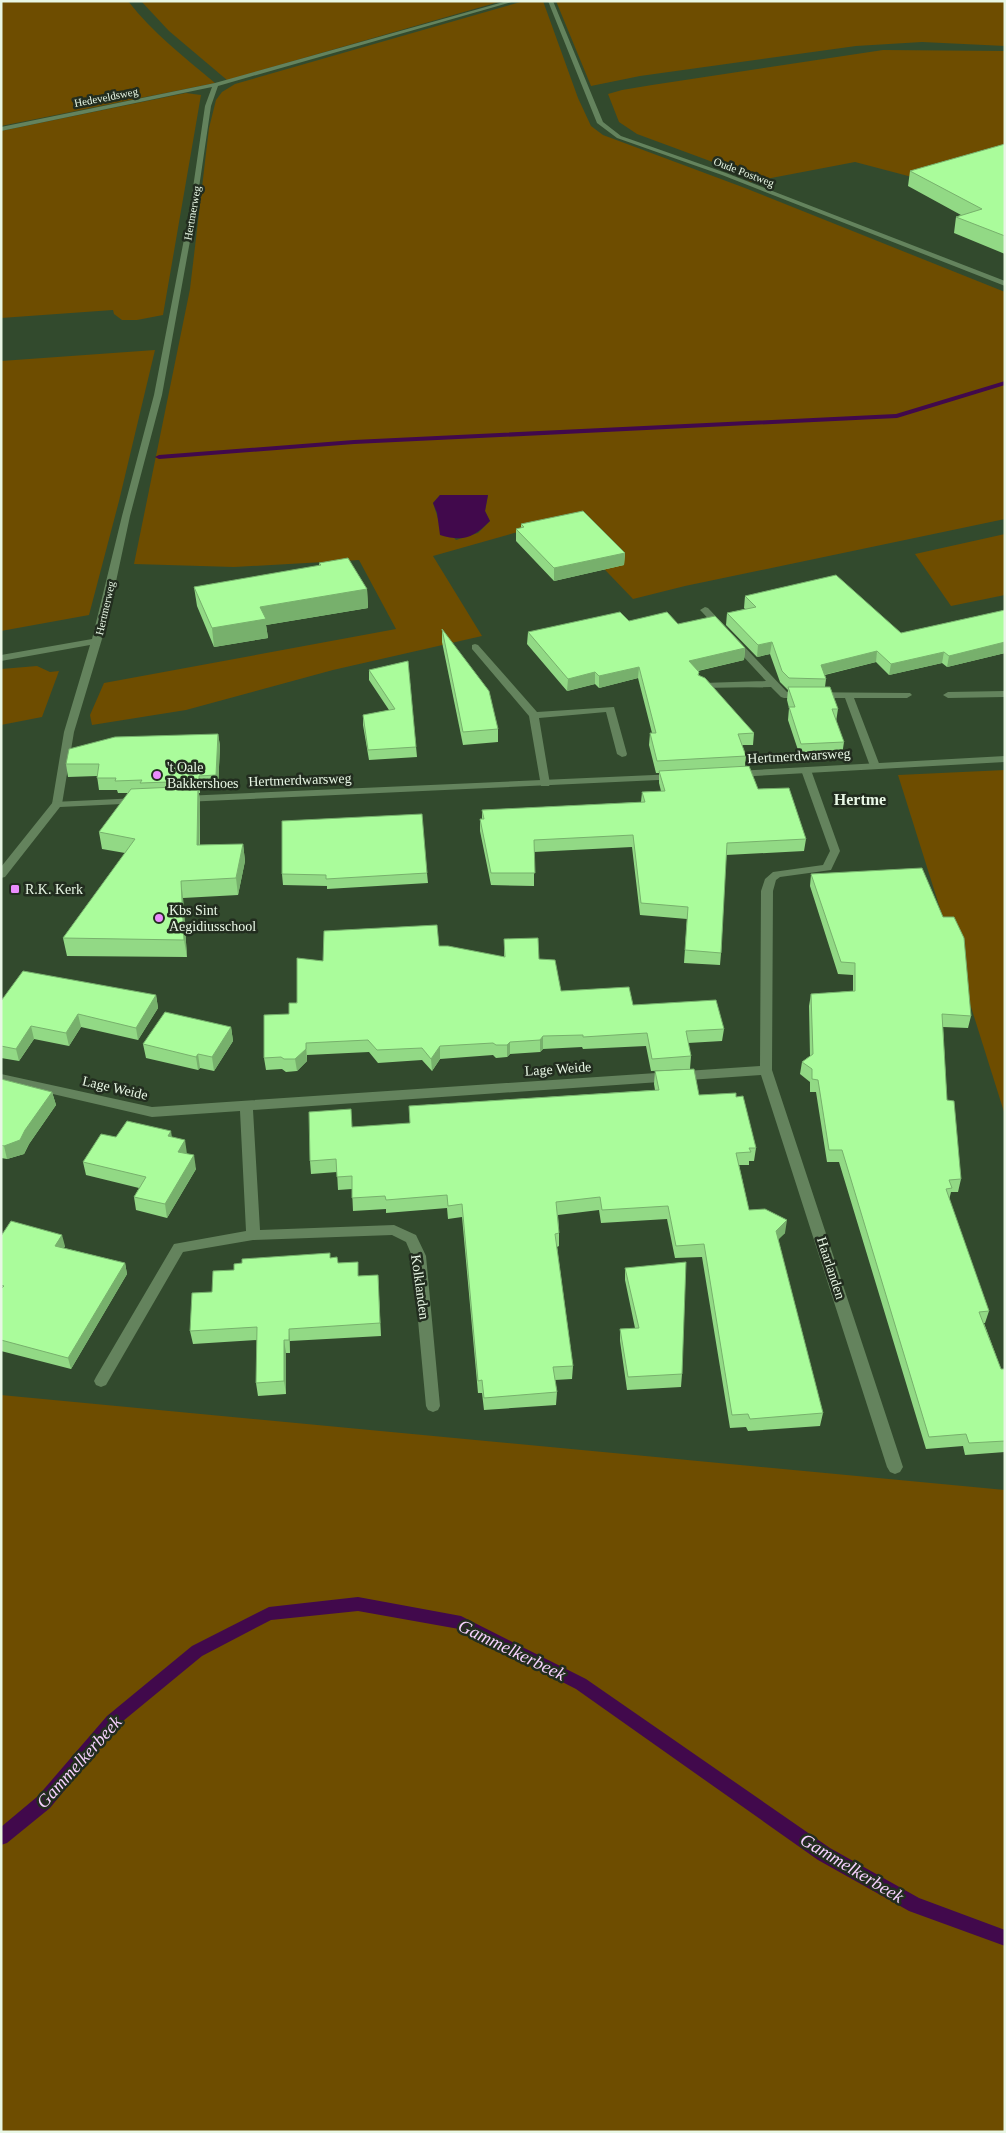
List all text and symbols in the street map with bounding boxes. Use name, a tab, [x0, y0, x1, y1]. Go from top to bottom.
street label: Hedeveldsweg	[73, 85, 139, 109]
street label: Oude Postweg	[712, 155, 776, 189]
street label: Hertmerweg	[181, 184, 203, 241]
street label: Hertmerweg	[93, 579, 117, 636]
street label: Hertmerdwarsweg	[747, 746, 851, 766]
place label: 't Oale Bakkershoes	[167, 760, 239, 791]
marker: 't Oale Bakkershoes	[151, 769, 163, 781]
street label: Hertmerdwarsweg	[248, 771, 352, 789]
district label: Hertme	[834, 791, 886, 808]
place label: R.K. Kerk	[25, 882, 83, 897]
marker: R.K. Kerk	[9, 883, 21, 895]
place label: Kbs Sint Aegidiusschool	[169, 903, 256, 934]
marker: Kbs Sint Aegidiusschool	[153, 912, 165, 924]
street label: Lage Weide	[524, 1059, 592, 1079]
street label: Lage Weide	[81, 1073, 149, 1103]
street label: Haarlanden	[814, 1235, 848, 1301]
street label: Kolklanden	[408, 1254, 432, 1320]
water label: Gammelkerbeek	[455, 1615, 570, 1685]
water label: Gammelkerbeek	[32, 1711, 126, 1812]
water label: Gammelkerbeek	[797, 1829, 908, 1907]

